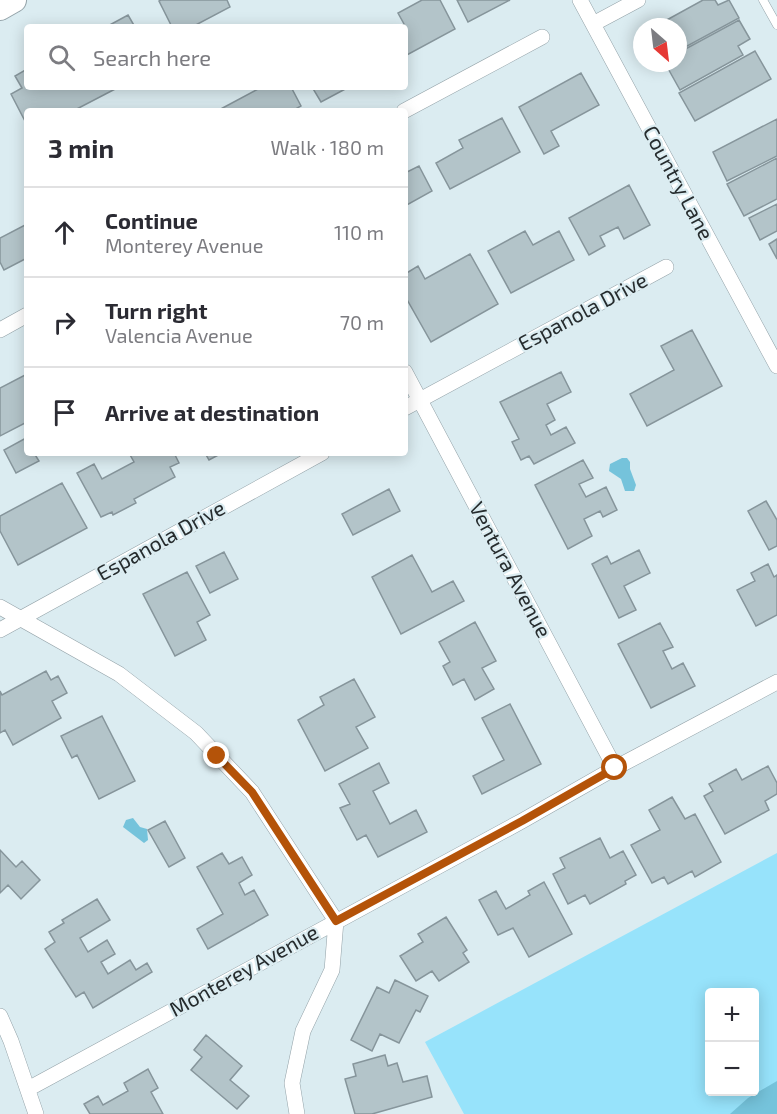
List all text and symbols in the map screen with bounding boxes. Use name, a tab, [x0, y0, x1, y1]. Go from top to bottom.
north arrow	[633, 18, 687, 72]
search box	[24, 24, 408, 90]
icon: search	[45, 41, 78, 74]
text: Search here	[93, 44, 211, 70]
street label: Country Lane	[639, 121, 720, 244]
text: 3 min	[48, 132, 114, 163]
text: Walk · 180 m	[271, 135, 384, 159]
text: Continue	[105, 207, 198, 233]
icon: ahead	[48, 216, 81, 249]
text: 110 m	[334, 220, 384, 244]
text: Monterey Avenue	[105, 233, 263, 257]
street label: Espanola Drive	[513, 266, 651, 355]
text: Turn right	[105, 297, 207, 323]
icon: right	[48, 306, 81, 339]
text: 70 m	[340, 310, 384, 334]
text: Valencia Avenue	[105, 323, 253, 347]
icon: arrive	[48, 396, 81, 429]
text: Arrive at destination	[105, 399, 319, 425]
street label: Espanola Drive	[92, 494, 229, 585]
street label: Ventura Avenue	[465, 497, 558, 641]
route end	[203, 742, 229, 768]
route start	[601, 754, 627, 780]
street label: Monterey Avenue	[164, 918, 322, 1021]
map controls	[705, 988, 759, 1096]
button: +	[705, 988, 759, 1042]
button: −	[705, 1042, 759, 1096]

